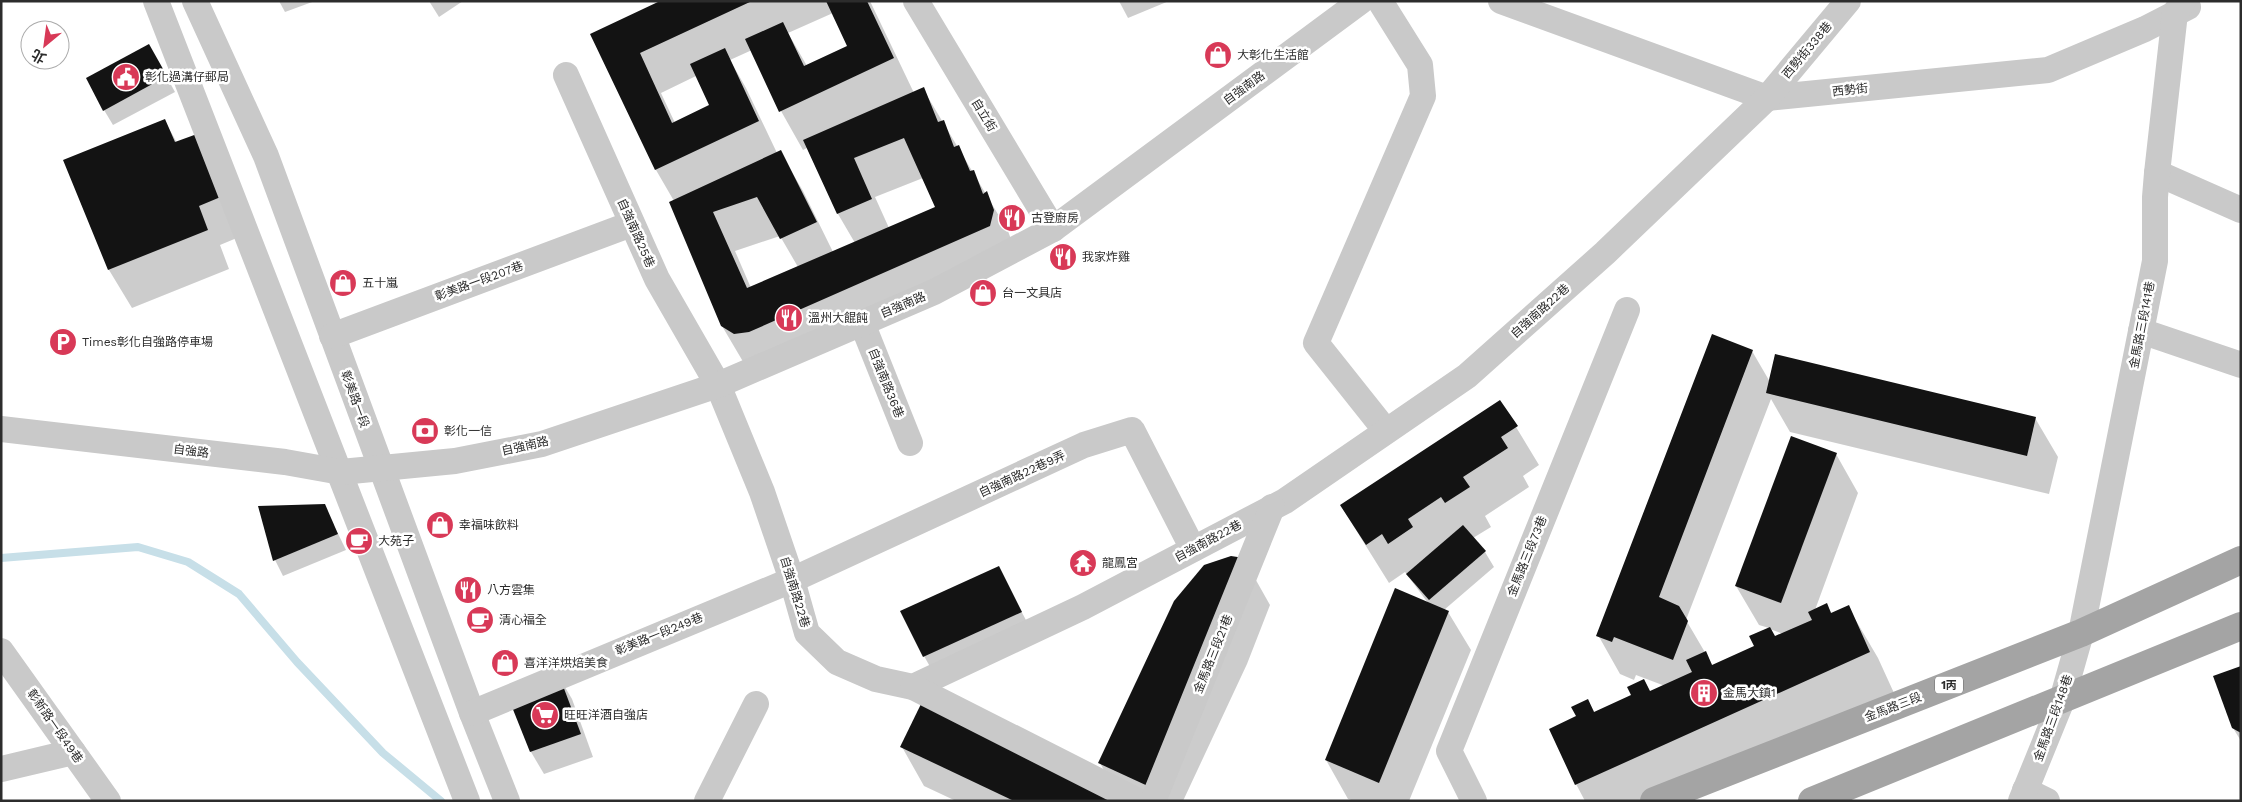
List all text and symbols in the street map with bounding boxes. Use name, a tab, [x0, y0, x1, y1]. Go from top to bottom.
street label: 西勢街338巷	[1779, 19, 1835, 81]
north arrow	[20, 20, 70, 70]
shop icon: 大彰化生活館	[1203, 40, 1233, 70]
text: 北	[29, 46, 49, 67]
place label: 大彰化生活館	[1237, 48, 1309, 62]
public building icon: 彰化過溝仔郵局	[111, 62, 141, 92]
street label: 自強南路	[1220, 68, 1268, 108]
place label: 彰化過溝仔郵局	[145, 70, 229, 84]
street label: 西勢街	[1831, 81, 1869, 99]
street label: 自立街	[969, 96, 999, 134]
street label: 自強南路25巷	[615, 196, 657, 270]
restaurant icon: 古登廚房	[997, 203, 1027, 233]
place label: 古登廚房	[1031, 211, 1079, 225]
restaurant icon: 我家炸雞	[1048, 242, 1078, 272]
place label: 我家炸雞	[1082, 250, 1130, 264]
street label: 彰美路一段207巷	[433, 259, 525, 303]
shop icon: 五十嵐	[328, 268, 358, 298]
place label: 五十嵐	[362, 276, 398, 290]
shop icon: 台一文具店	[968, 278, 998, 308]
street label: 金馬路三段141巷	[2127, 280, 2157, 370]
street label: 自強南路22巷	[1508, 281, 1572, 341]
place label: 台一文具店	[1002, 286, 1062, 300]
street label: 自強南路	[878, 289, 928, 321]
restaurant icon: 溫州大餛飩	[774, 303, 804, 333]
place label: 溫州大餛飩	[808, 311, 868, 325]
parking icon: Times彰化自強路停車場	[48, 327, 78, 357]
place label: Times彰化自強路停車場	[82, 335, 213, 349]
street label: 自強南路36巷	[866, 346, 906, 420]
street label: 彰美路一段	[338, 368, 372, 430]
bank icon: 彰化一信	[410, 416, 440, 446]
place label: 彰化一信	[444, 424, 492, 438]
street label: 自強南路	[500, 434, 550, 458]
street label: 自強路	[172, 442, 210, 460]
street label: 自強南路22巷9弄	[977, 448, 1067, 500]
shop icon: 幸福味飲料	[425, 510, 455, 540]
street label: 金馬路三段73巷	[1504, 514, 1550, 598]
street label: 自強南路22巷	[1172, 517, 1244, 565]
place label: 幸福味飲料	[459, 518, 519, 532]
cafe icon: 大苑子	[344, 526, 374, 556]
place label: 大苑子	[378, 534, 414, 548]
temple icon: 龍鳳宮	[1068, 548, 1098, 578]
street label: 自強南路22巷	[777, 555, 813, 629]
place label: 龍鳳宮	[1102, 556, 1138, 570]
restaurant icon: 八方雲集	[453, 575, 483, 605]
place label: 八方雲集	[487, 583, 535, 597]
cafe icon: 清心福全	[465, 605, 495, 635]
street label: 彰美路一段249巷	[613, 610, 705, 658]
place label: 清心福全	[499, 613, 547, 627]
street label: 金馬路三段21巷	[1191, 613, 1235, 695]
shop icon: 喜洋洋烘焙美食	[490, 648, 520, 678]
place label: 喜洋洋烘焙美食	[524, 656, 608, 670]
street label: 金馬路三段148巷	[2031, 673, 2075, 763]
road number: 1丙	[1935, 676, 1963, 694]
building icon: 金馬大鎮1	[1689, 678, 1719, 708]
street label: 彰新路一段49巷	[24, 686, 86, 766]
place label: 金馬大鎮1	[1723, 686, 1776, 700]
street label: 金馬路三段	[1862, 690, 1924, 724]
supermarket icon: 旺旺洋酒自強店	[530, 700, 560, 730]
place label: 旺旺洋酒自強店	[564, 708, 648, 722]

